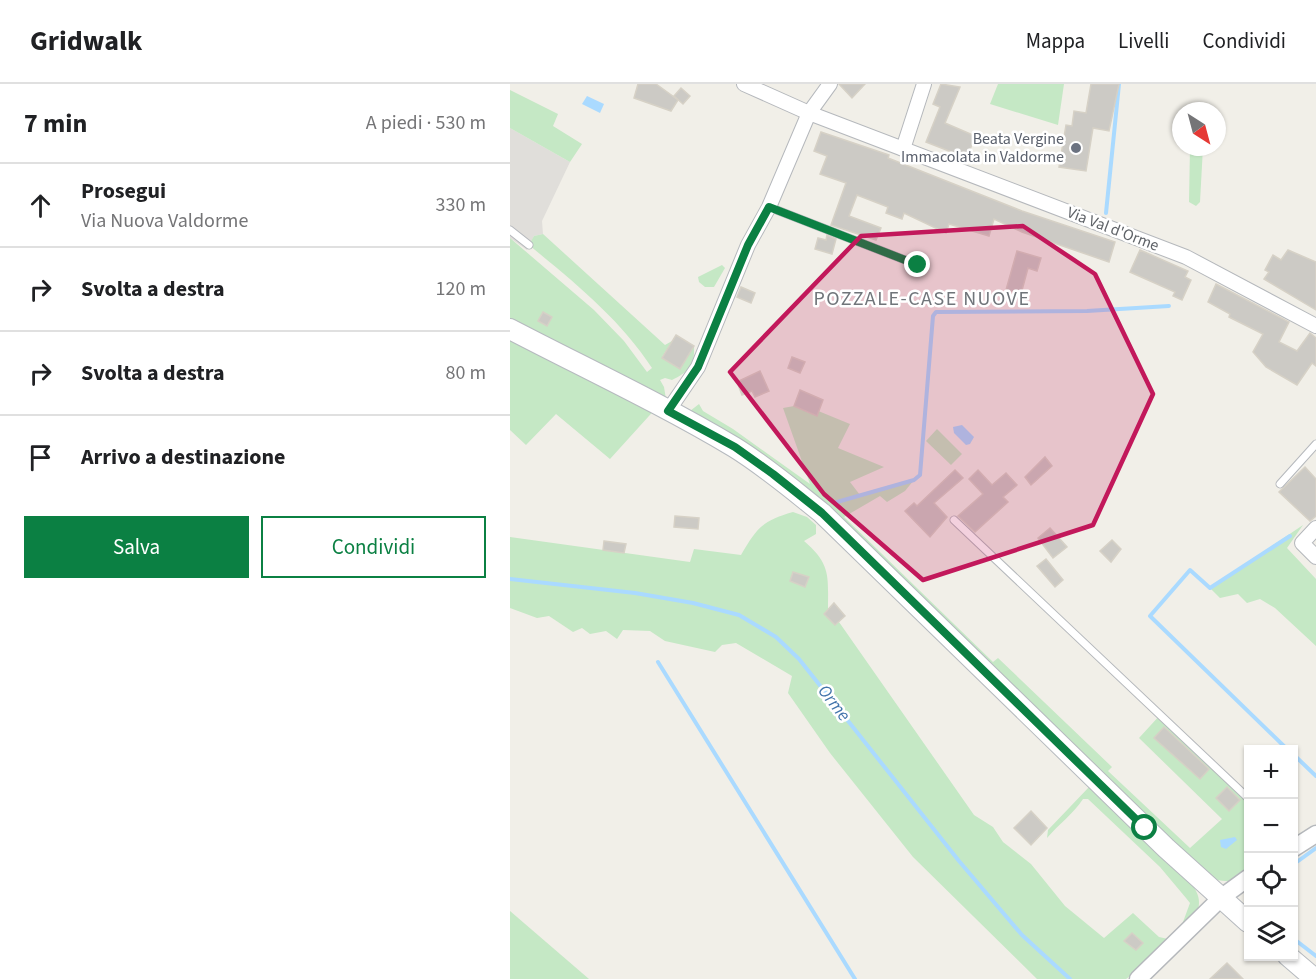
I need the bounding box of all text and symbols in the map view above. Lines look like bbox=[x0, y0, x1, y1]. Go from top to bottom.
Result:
text: Gridwalk bbox=[30, 21, 142, 61]
text: Mappa bbox=[1026, 26, 1085, 56]
text: Livelli bbox=[1118, 26, 1170, 56]
text: Condividi bbox=[1203, 26, 1286, 56]
north arrow bbox=[1172, 102, 1226, 156]
text: 7 min bbox=[24, 105, 87, 142]
text: A piedi · 530 m bbox=[366, 109, 486, 137]
place label: Beata Vergine Immacolata in Valdorme bbox=[901, 128, 1064, 168]
marker: Beata Vergine Immacolata in Valdorme bbox=[1069, 141, 1083, 155]
text: Prosegui bbox=[81, 175, 166, 207]
icon: ahead bbox=[24, 189, 57, 222]
text: 330 m bbox=[436, 191, 486, 219]
street label: Via Val d'Orme bbox=[1064, 201, 1162, 257]
text: Via Nuova Valdorme bbox=[81, 207, 248, 235]
route end bbox=[904, 251, 930, 277]
icon: right bbox=[24, 273, 57, 306]
text: Svolta a destra bbox=[81, 273, 225, 305]
text: 120 m bbox=[436, 275, 486, 303]
district label: POZZALE-CASE NUOVE bbox=[814, 285, 1030, 313]
icon: right bbox=[24, 357, 57, 390]
text: Svolta a destra bbox=[81, 357, 225, 389]
text: 80 m bbox=[446, 359, 486, 387]
icon: arrive bbox=[24, 441, 57, 474]
text: Arrivo a destinazione bbox=[81, 441, 286, 473]
button: Salva bbox=[24, 516, 249, 578]
button: Condividi bbox=[261, 516, 486, 578]
water label: Orme bbox=[812, 679, 857, 727]
map controls bbox=[1244, 745, 1298, 961]
button: + bbox=[1244, 745, 1298, 799]
button: − bbox=[1244, 799, 1298, 853]
route start bbox=[1131, 814, 1157, 840]
button: locate bbox=[1244, 853, 1298, 907]
button: layers bbox=[1244, 907, 1298, 961]

